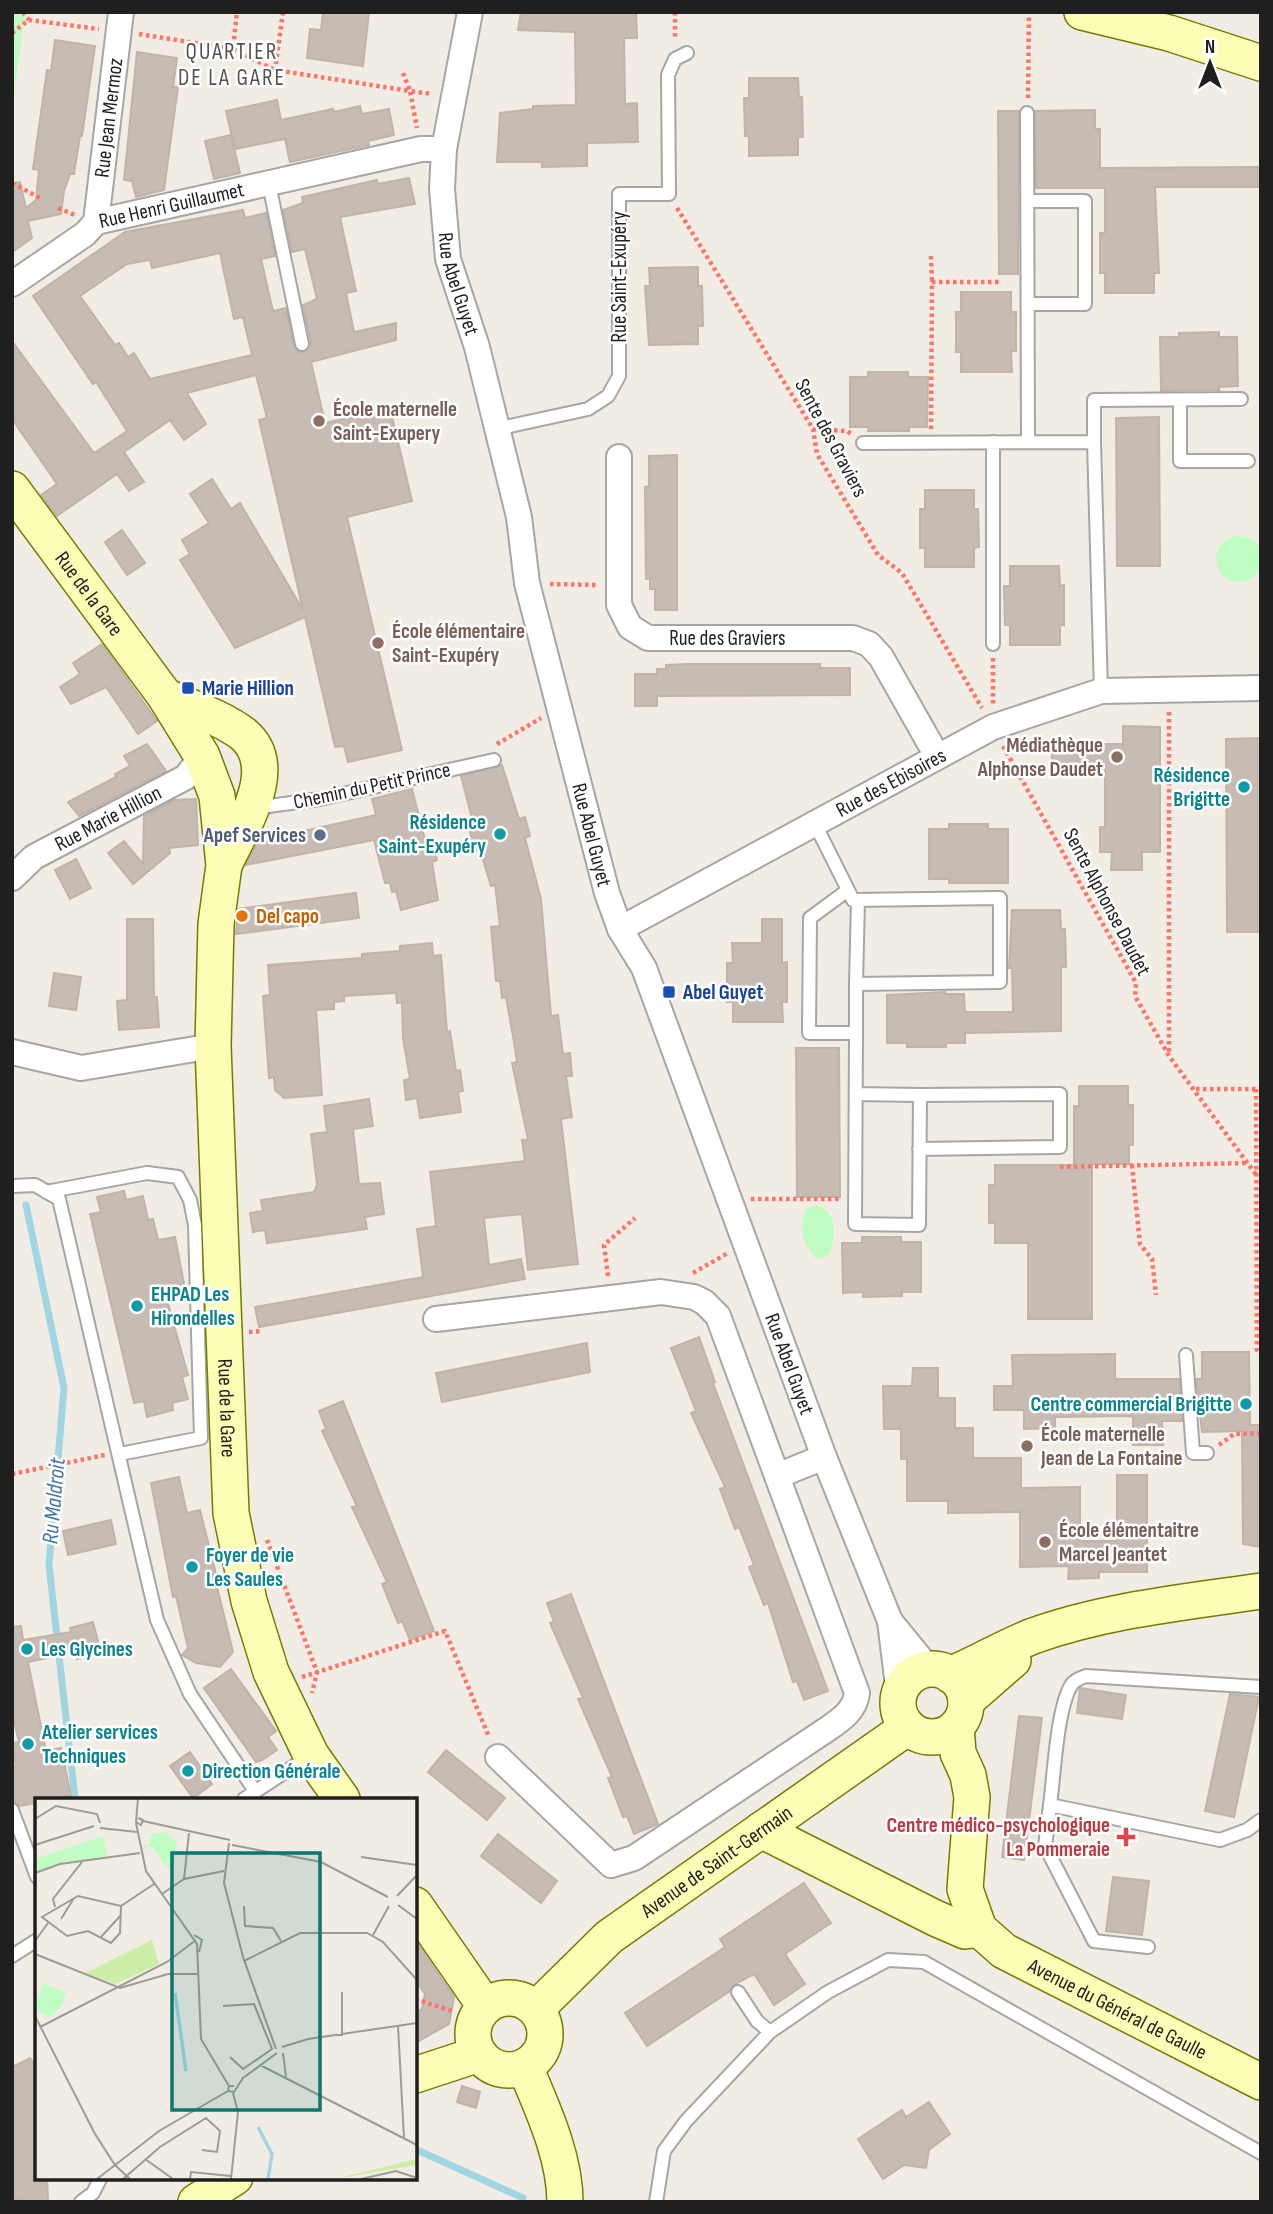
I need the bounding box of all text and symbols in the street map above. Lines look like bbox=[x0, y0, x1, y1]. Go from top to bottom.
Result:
north arrow bbox=[1175, 28, 1245, 98]
text: N bbox=[1205, 36, 1215, 59]
district label: QUARTIER DE LA GARE bbox=[178, 38, 286, 92]
street label: Rue Jean Mermoz bbox=[89, 56, 128, 179]
street label: Rue Henri Guillaumet bbox=[96, 177, 246, 233]
street label: Rue Saint-Exupéry bbox=[607, 211, 632, 343]
street label: Rue Abel Guyet bbox=[433, 231, 485, 338]
street label: Sente des Graviers bbox=[789, 374, 873, 502]
place label: École maternelle Saint-Exupery bbox=[333, 397, 457, 446]
marker: École maternelle Saint-Exupery bbox=[311, 413, 327, 429]
street label: Rue de la Gare bbox=[50, 546, 129, 641]
place label: École élémentaire Saint-Exupéry bbox=[392, 619, 525, 668]
street label: Rue des Graviers bbox=[669, 626, 785, 651]
marker: École élémentaire Saint-Exupéry bbox=[370, 635, 386, 651]
place label: Marie Hillion bbox=[202, 676, 294, 701]
marker: Marie Hillion bbox=[180, 680, 196, 696]
place label: Médiathèque Alphonse Daudet bbox=[977, 733, 1103, 782]
street label: Rue des Ebisoires bbox=[831, 742, 950, 822]
marker: Médiathèque Alphonse Daudet bbox=[1109, 749, 1125, 765]
street label: Chemin du Petit Prince bbox=[291, 757, 453, 815]
place label: Résidence Brigitte bbox=[1153, 763, 1230, 812]
marker: Résidence Brigitte bbox=[1236, 779, 1252, 795]
street label: Rue Marie Hillion bbox=[50, 780, 166, 856]
street label: Rue Abel Guyet bbox=[567, 780, 617, 889]
place label: Résidence Saint-Exupéry bbox=[379, 810, 486, 859]
place label: Apef Services bbox=[203, 823, 306, 848]
street label: Sente Alphonse Daudet bbox=[1058, 824, 1156, 980]
marker: Résidence Saint-Exupéry bbox=[492, 826, 508, 842]
marker: Apef Services bbox=[312, 827, 328, 843]
place label: Del capo bbox=[256, 904, 319, 929]
marker: Del capo bbox=[234, 908, 250, 924]
place label: Abel Guyet bbox=[682, 980, 763, 1005]
marker: Abel Guyet bbox=[661, 984, 677, 1000]
place label: EHPAD Les Hirondelles bbox=[151, 1282, 235, 1331]
marker: EHPAD Les Hirondelles bbox=[129, 1298, 145, 1314]
street label: Rue Abel Guyet bbox=[760, 1310, 820, 1418]
street label: Rue de la Gare bbox=[213, 1358, 241, 1458]
place label: Centre commercial Brigitte bbox=[1031, 1392, 1232, 1417]
marker: Centre commercial Brigitte bbox=[1238, 1396, 1254, 1412]
place label: École maternelle Jean de La Fontaine bbox=[1040, 1422, 1183, 1471]
marker: École maternelle Jean de La Fontaine bbox=[1019, 1438, 1035, 1454]
water label: Ru Maldroit bbox=[36, 1456, 72, 1545]
place label: École élémentaitre Marcel Jeantet bbox=[1059, 1518, 1199, 1567]
marker: École élémentaitre Marcel Jeantet bbox=[1037, 1534, 1053, 1550]
place label: Foyer de vie Les Saules bbox=[206, 1543, 294, 1592]
marker: Foyer de vie Les Saules bbox=[184, 1559, 200, 1575]
place label: Les Glycines bbox=[41, 1637, 133, 1662]
marker: Les Glycines bbox=[19, 1641, 35, 1657]
place label: Atelier services Techniques bbox=[41, 1720, 158, 1769]
marker: Atelier services Techniques bbox=[20, 1736, 36, 1752]
place label: Direction Générale bbox=[202, 1759, 340, 1784]
marker: Direction Générale bbox=[180, 1763, 196, 1779]
inset map bbox=[35, 1798, 416, 2179]
street label: Avenue de Saint-Germain bbox=[635, 1800, 797, 1924]
place label: Centre médico-psychologique La Pommeraie bbox=[886, 1813, 1110, 1862]
marker: Centre médico-psychologique La Pommeraie bbox=[1116, 1827, 1136, 1847]
street label: Avenue du Général de Gaulle bbox=[1023, 1953, 1211, 2065]

